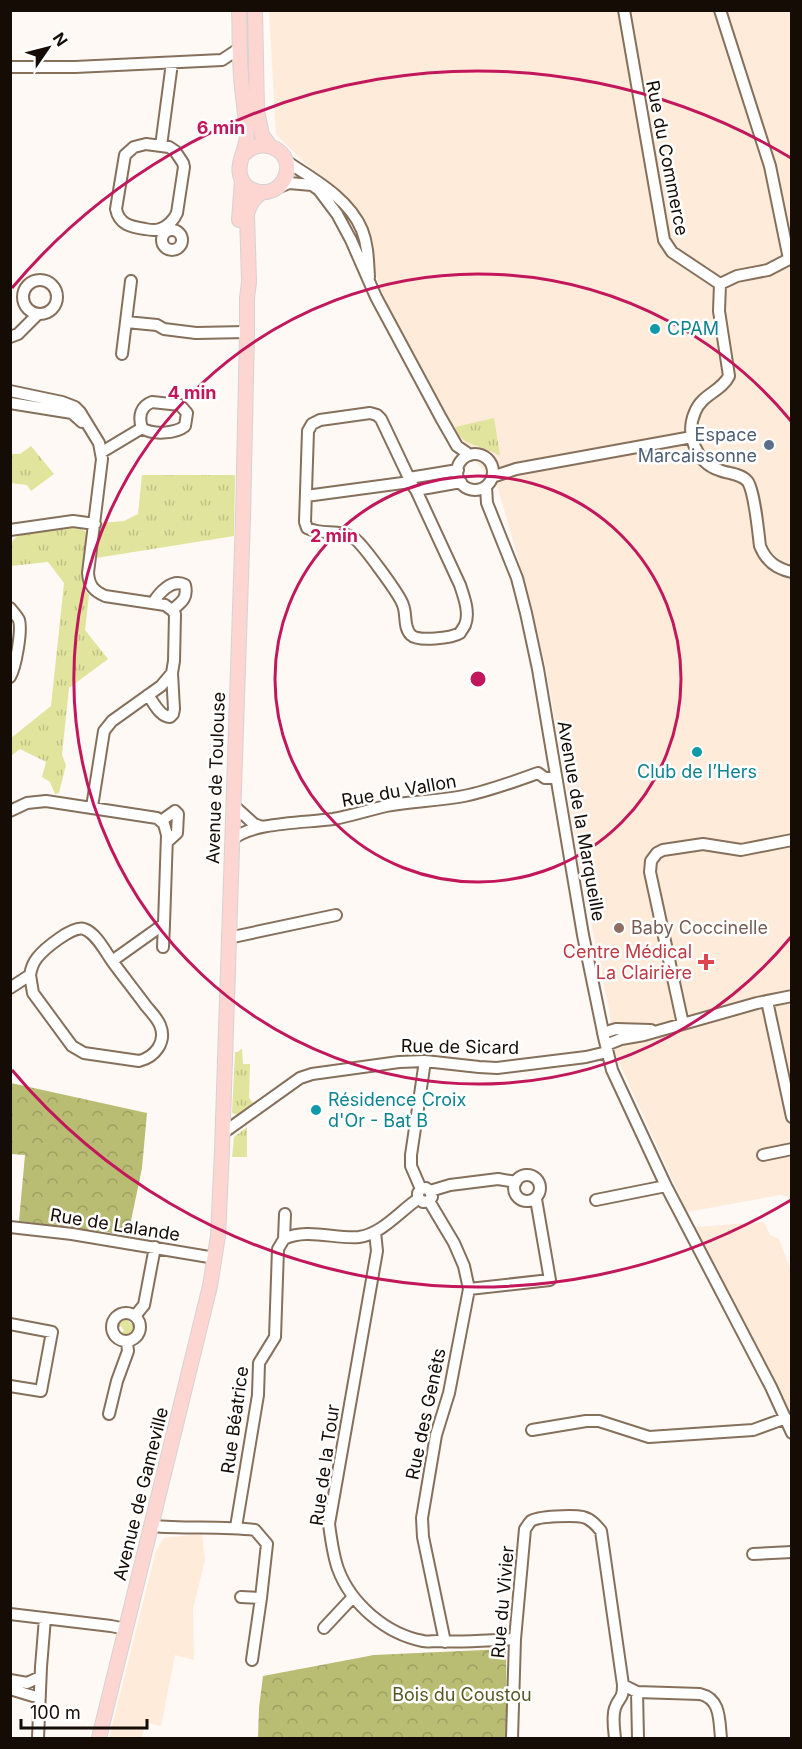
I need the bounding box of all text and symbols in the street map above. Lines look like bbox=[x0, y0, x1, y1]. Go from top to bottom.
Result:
north arrow bbox=[18, 18, 78, 78]
text: N bbox=[49, 29, 72, 50]
street label: Rue du Commerce bbox=[642, 78, 693, 237]
text: 6 min bbox=[197, 117, 245, 138]
place label: CPAM bbox=[667, 318, 719, 339]
marker: CPAM bbox=[648, 322, 662, 336]
text: 4 min bbox=[168, 382, 216, 403]
place label: Espace Marcaissonne bbox=[638, 424, 757, 466]
marker: Espace Marcaissonne bbox=[762, 438, 776, 452]
text: 2 min bbox=[310, 525, 358, 546]
centre of rings bbox=[468, 669, 488, 689]
street label: Avenue de Toulouse bbox=[202, 692, 229, 864]
street label: Avenue de la Marqueille bbox=[554, 719, 609, 923]
marker: Club de l’Hers bbox=[690, 745, 704, 759]
place label: Club de l’Hers bbox=[637, 761, 757, 782]
street label: Rue du Vallon bbox=[340, 770, 458, 811]
place label: Baby Coccinelle bbox=[631, 917, 768, 938]
marker: Baby Coccinelle bbox=[612, 921, 626, 935]
place label: Centre Médical La Clairière bbox=[563, 941, 692, 983]
marker: Centre Médical La Clairière bbox=[697, 953, 715, 971]
street label: Rue de Sicard bbox=[401, 1035, 519, 1058]
place label: Résidence Croix d'Or - Bat B bbox=[328, 1089, 466, 1131]
marker: Résidence Croix d'Or - Bat B bbox=[309, 1103, 323, 1117]
street label: Rue de Lalande bbox=[49, 1204, 182, 1245]
street label: Rue des Genêts bbox=[401, 1346, 450, 1482]
street label: Rue Béatrice bbox=[217, 1365, 252, 1475]
street label: Rue de la Tour bbox=[306, 1403, 343, 1527]
street label: Avenue de Gameville bbox=[109, 1405, 172, 1583]
street label: Rue du Vivier bbox=[487, 1545, 518, 1659]
park label: Bois du Coustou bbox=[392, 1684, 532, 1705]
scale bar bbox=[21, 1692, 147, 1730]
text: 100 m bbox=[30, 1702, 81, 1723]

